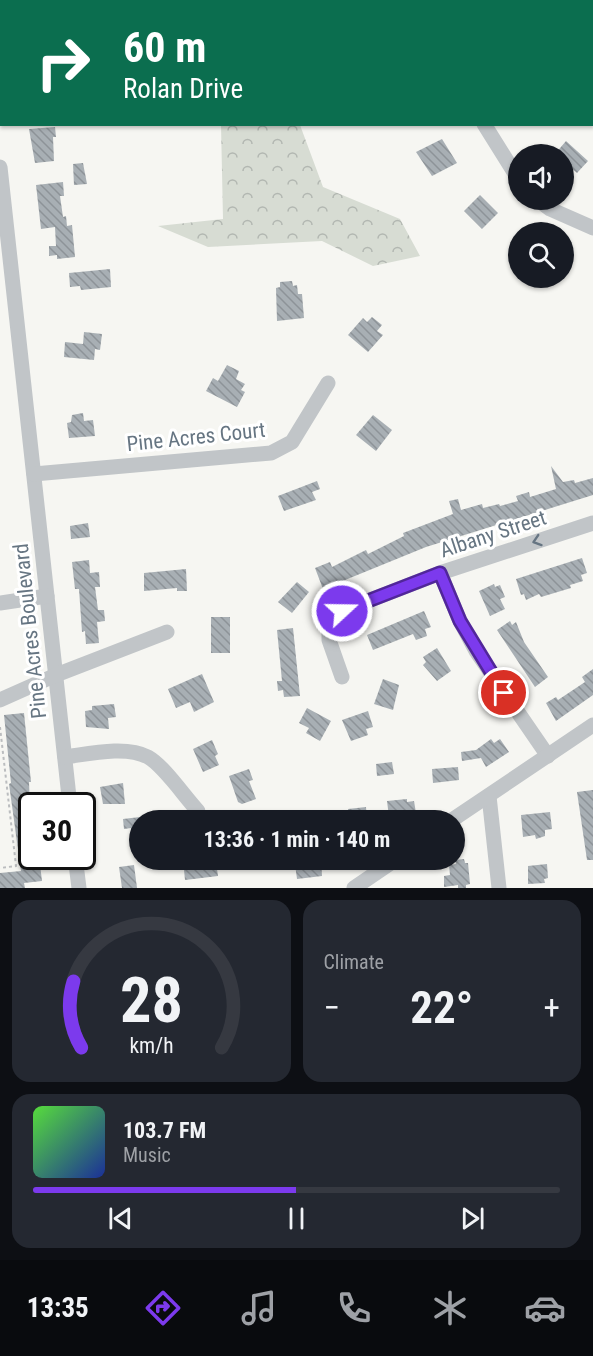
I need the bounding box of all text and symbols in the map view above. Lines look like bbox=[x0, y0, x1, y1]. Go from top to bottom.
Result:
text: 60 m bbox=[123, 23, 206, 72]
icon: right bbox=[24, 24, 102, 102]
text: Rolan Drive bbox=[123, 73, 243, 105]
map controls bbox=[508, 144, 574, 288]
button: sound bbox=[508, 144, 574, 210]
button: search bbox=[508, 222, 574, 288]
street label: Pine Acres Court bbox=[125, 418, 267, 456]
street label: Albany Street bbox=[437, 506, 549, 562]
one-way arrow bbox=[532, 534, 543, 546]
street label: Pine Acres Boulevard bbox=[9, 542, 51, 720]
position arrow bbox=[310, 579, 374, 643]
pin bbox=[478, 667, 529, 718]
icon: arrive bbox=[487, 676, 520, 709]
speed limit sign: 30 bbox=[18, 792, 96, 870]
text: 13:36 · 1 min · 140 m bbox=[204, 827, 390, 852]
text: Climate bbox=[324, 950, 384, 974]
text: 28 bbox=[120, 964, 183, 1037]
text: 22° bbox=[410, 981, 473, 1034]
text: − bbox=[324, 988, 340, 1027]
text: + bbox=[544, 988, 560, 1027]
text: km/h bbox=[129, 1033, 173, 1058]
text: 103.7 FM bbox=[123, 1118, 206, 1143]
text: Music bbox=[123, 1143, 171, 1167]
icon: previous bbox=[104, 1202, 137, 1235]
icon: pause bbox=[280, 1202, 313, 1235]
icon: next bbox=[456, 1202, 489, 1235]
icon: directions bbox=[142, 1287, 184, 1329]
icon: music bbox=[238, 1287, 280, 1329]
icon: phone bbox=[333, 1287, 375, 1329]
icon: climate bbox=[429, 1287, 471, 1329]
icon: car bbox=[524, 1287, 566, 1329]
text: 13:35 bbox=[27, 1292, 89, 1324]

